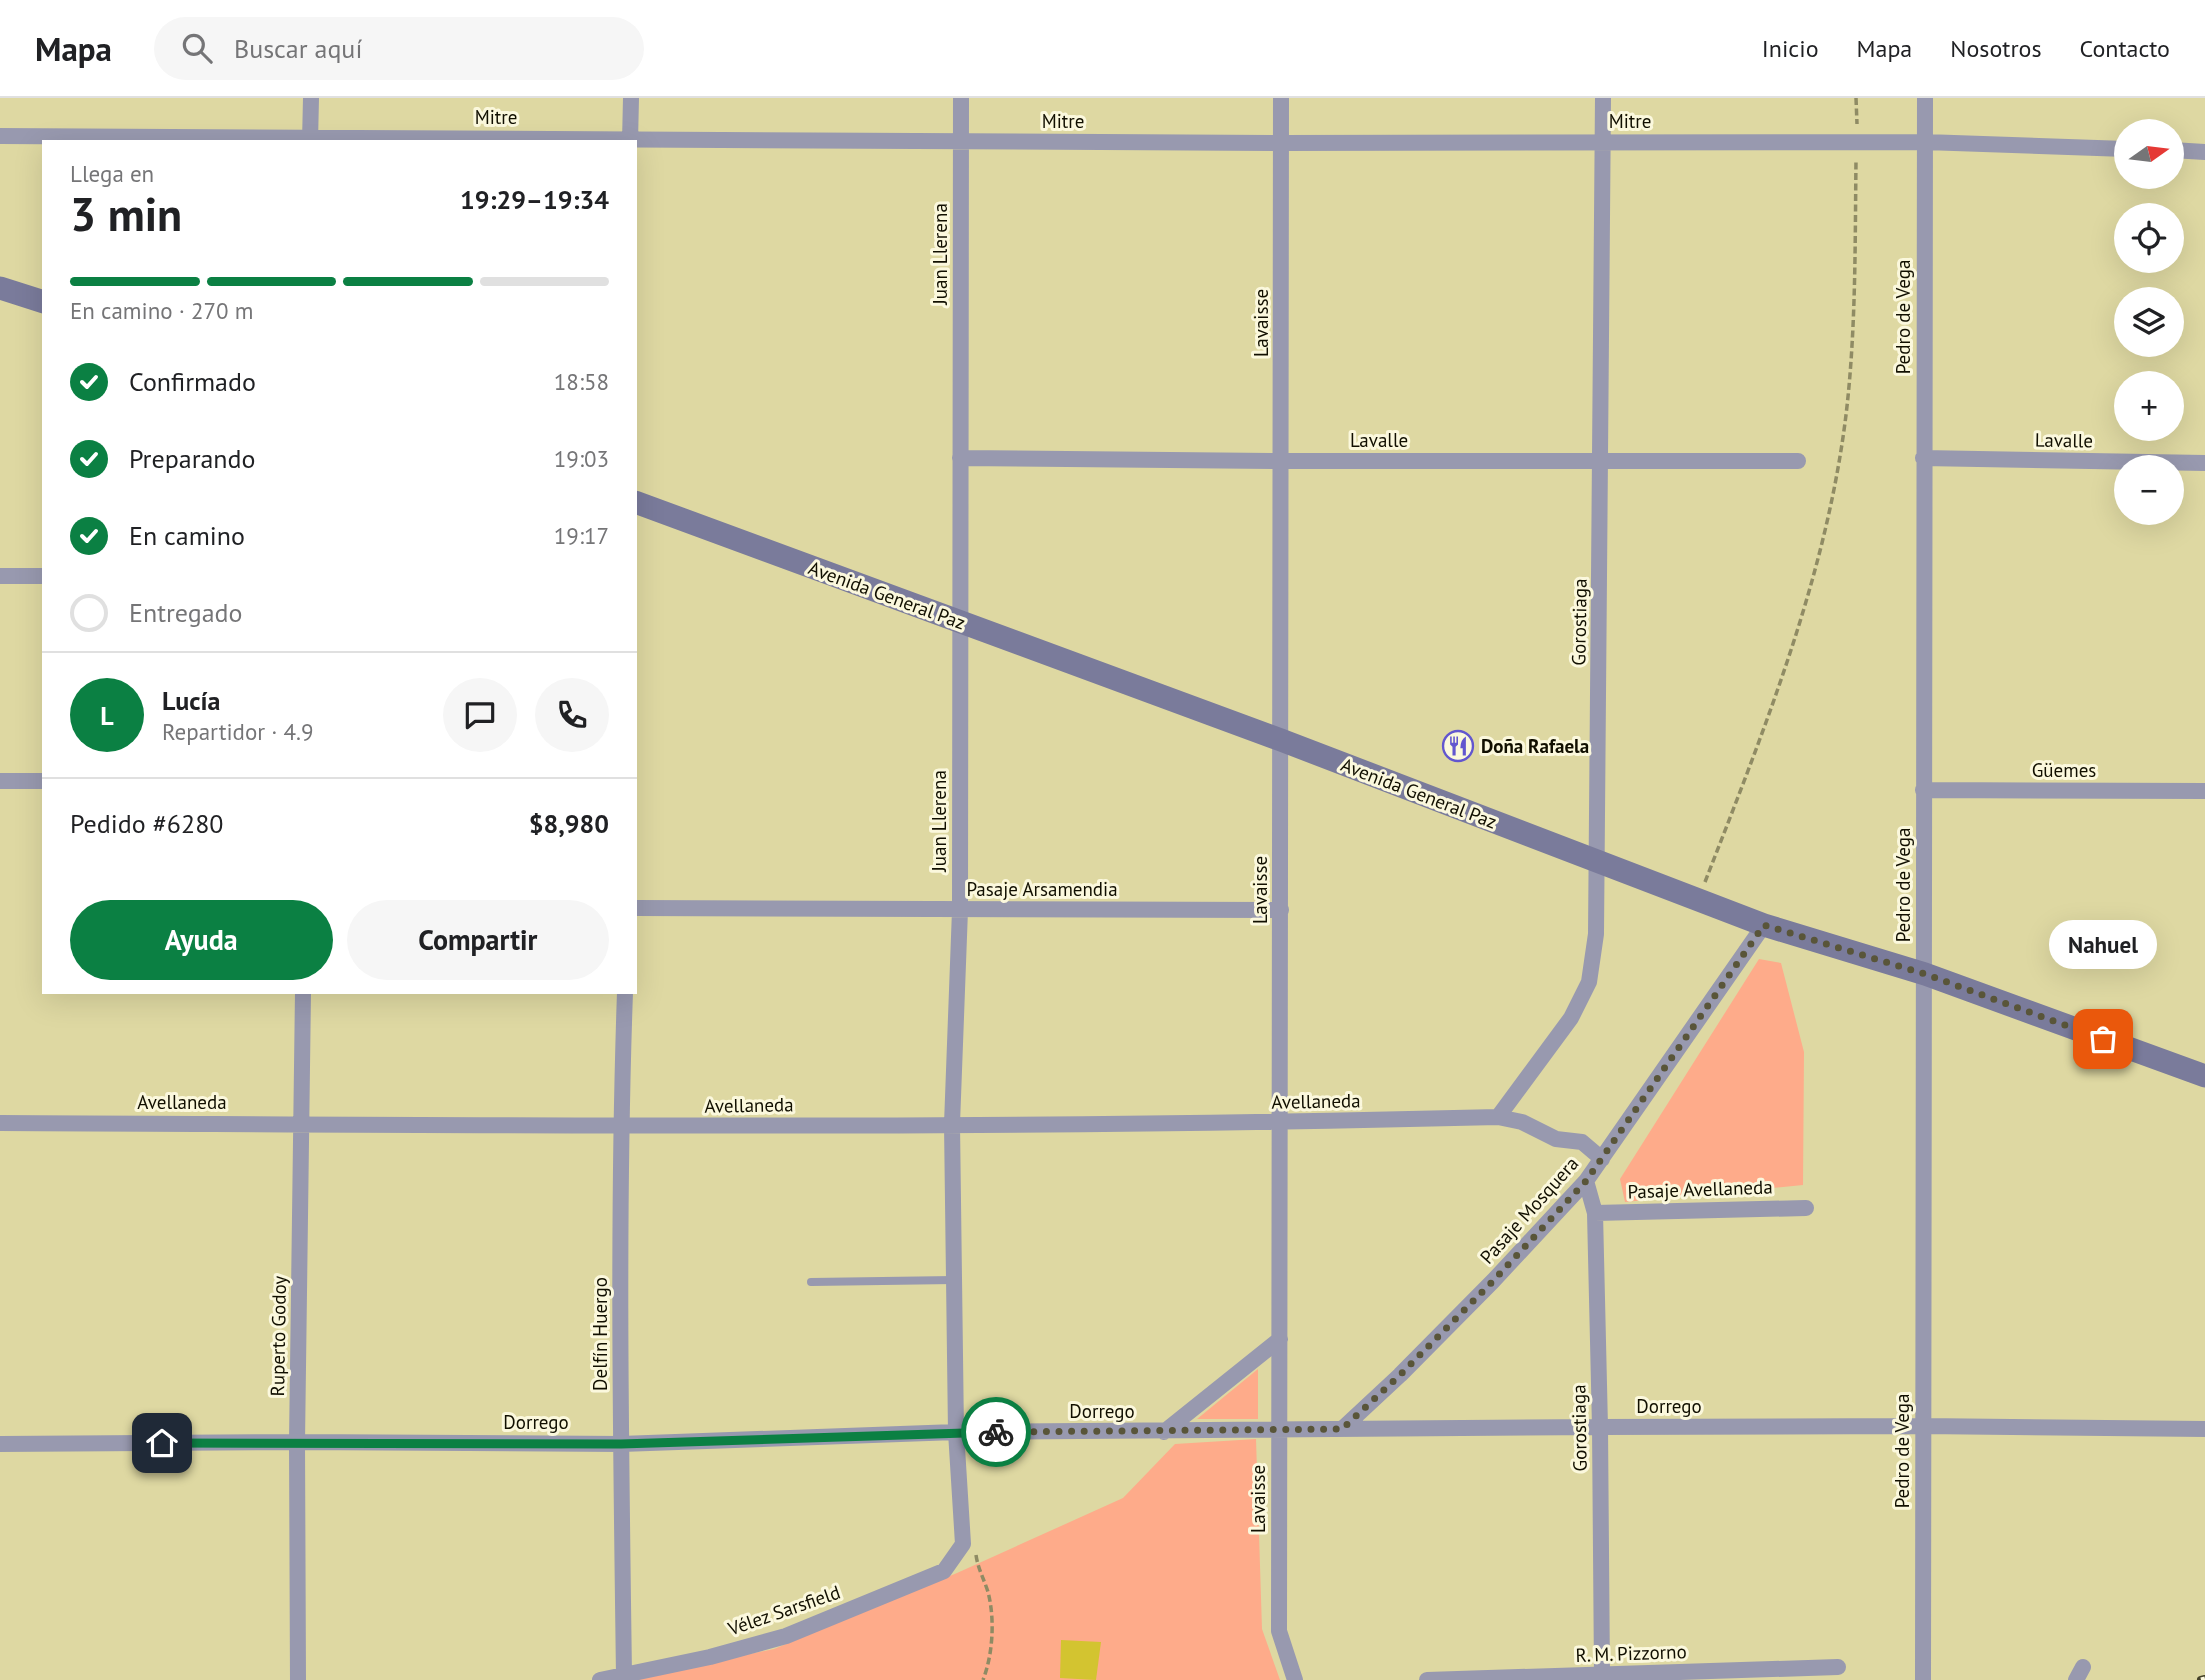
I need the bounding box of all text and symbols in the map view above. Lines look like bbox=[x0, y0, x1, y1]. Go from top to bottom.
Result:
search box bbox=[154, 17, 644, 80]
text: Mapa bbox=[35, 27, 112, 70]
icon: search bbox=[178, 29, 216, 67]
text: Buscar aquí bbox=[234, 32, 362, 65]
text: Inicio bbox=[1762, 33, 1819, 64]
text: Mapa bbox=[1857, 33, 1912, 64]
text: Nosotros bbox=[1950, 33, 2042, 64]
text: Contacto bbox=[2080, 33, 2170, 64]
street label: Mitre bbox=[475, 105, 517, 129]
street label: Mitre bbox=[1042, 109, 1084, 133]
street label: Mitre bbox=[1609, 109, 1651, 133]
north arrow bbox=[2114, 119, 2184, 189]
map controls bbox=[2114, 119, 2184, 525]
text: Llega en bbox=[70, 159, 154, 188]
text: 19:29–19:34 bbox=[460, 183, 609, 216]
text: 3 min bbox=[70, 184, 182, 244]
street label: Juan Llerena bbox=[928, 203, 952, 306]
button: locate bbox=[2114, 203, 2184, 273]
street label: Pedro de Vega bbox=[1891, 260, 1915, 374]
button: layers bbox=[2114, 287, 2184, 357]
street label: Lavaisse bbox=[1249, 289, 1273, 357]
text: En camino · 270 m bbox=[70, 296, 253, 325]
icon: check bbox=[70, 363, 108, 401]
text: Confirmado bbox=[129, 365, 256, 398]
text: 18:58 bbox=[554, 367, 609, 396]
button: + bbox=[2114, 371, 2184, 441]
street label: Lavalle bbox=[2035, 427, 2093, 453]
street label: Lavalle bbox=[1350, 428, 1408, 452]
icon: check bbox=[70, 440, 108, 478]
text: Preparando bbox=[129, 442, 256, 475]
text: 19:03 bbox=[554, 444, 609, 473]
button: − bbox=[2114, 455, 2184, 525]
icon: check bbox=[70, 517, 108, 555]
text: En camino bbox=[129, 519, 245, 552]
text: 19:17 bbox=[554, 521, 609, 550]
street label: Avenida General Paz bbox=[805, 556, 969, 634]
street label: Gorostiaga bbox=[1566, 578, 1592, 666]
text: Entregado bbox=[129, 596, 243, 629]
button: chat bbox=[443, 678, 517, 752]
button: phone bbox=[535, 678, 609, 752]
text: Lucía bbox=[162, 684, 221, 717]
text: L bbox=[100, 699, 114, 732]
text: Repartidor · 4.9 bbox=[162, 717, 314, 746]
restaurant icon: Doña Rafaela bbox=[1441, 729, 1475, 763]
place label: Doña Rafaela bbox=[1481, 734, 1589, 758]
street label: Avenida General Paz bbox=[1338, 752, 1500, 834]
street label: Güemes bbox=[2032, 758, 2096, 782]
street label: Juan Llerena bbox=[927, 770, 951, 873]
text: Pedido #6280 bbox=[70, 807, 223, 840]
text: $8,980 bbox=[529, 807, 609, 840]
street label: Pedro de Vega bbox=[1891, 828, 1915, 942]
street label: Lavaisse bbox=[1248, 856, 1272, 924]
street label: Pasaje Arsamendia bbox=[966, 877, 1118, 901]
button: Ayuda bbox=[70, 900, 333, 980]
button: Compartir bbox=[347, 900, 609, 980]
callout: Nahuel bbox=[2049, 920, 2157, 969]
text: Nahuel bbox=[2068, 930, 2138, 959]
pin bbox=[2073, 1009, 2133, 1069]
icon: bag bbox=[2084, 1020, 2122, 1058]
street label: Avellaneda bbox=[1271, 1088, 1361, 1114]
street label: Avellaneda bbox=[137, 1090, 227, 1114]
street label: Avellaneda bbox=[704, 1092, 794, 1118]
street label: Pasaje Mosquera bbox=[1475, 1152, 1583, 1268]
street label: Pasaje Avellaneda bbox=[1627, 1174, 1773, 1204]
street label: Ruperto Godoy bbox=[265, 1275, 291, 1397]
street label: Delfín Huergo bbox=[588, 1277, 612, 1391]
street label: Gorostiaga bbox=[1566, 1384, 1592, 1472]
street label: Dorrego bbox=[1636, 1394, 1702, 1418]
street label: Pedro de Vega bbox=[1890, 1394, 1914, 1508]
courier bbox=[961, 1397, 1031, 1467]
street label: Dorrego bbox=[1069, 1399, 1135, 1423]
street label: Dorrego bbox=[503, 1410, 569, 1434]
pin bbox=[132, 1413, 192, 1473]
icon: bike bbox=[977, 1413, 1015, 1451]
icon: home bbox=[143, 1424, 181, 1462]
street label: Lavaisse bbox=[1246, 1465, 1270, 1533]
street label: Vélez Sarsfield bbox=[724, 1580, 843, 1641]
street label: R. M. Pizzorno bbox=[1575, 1639, 1687, 1667]

